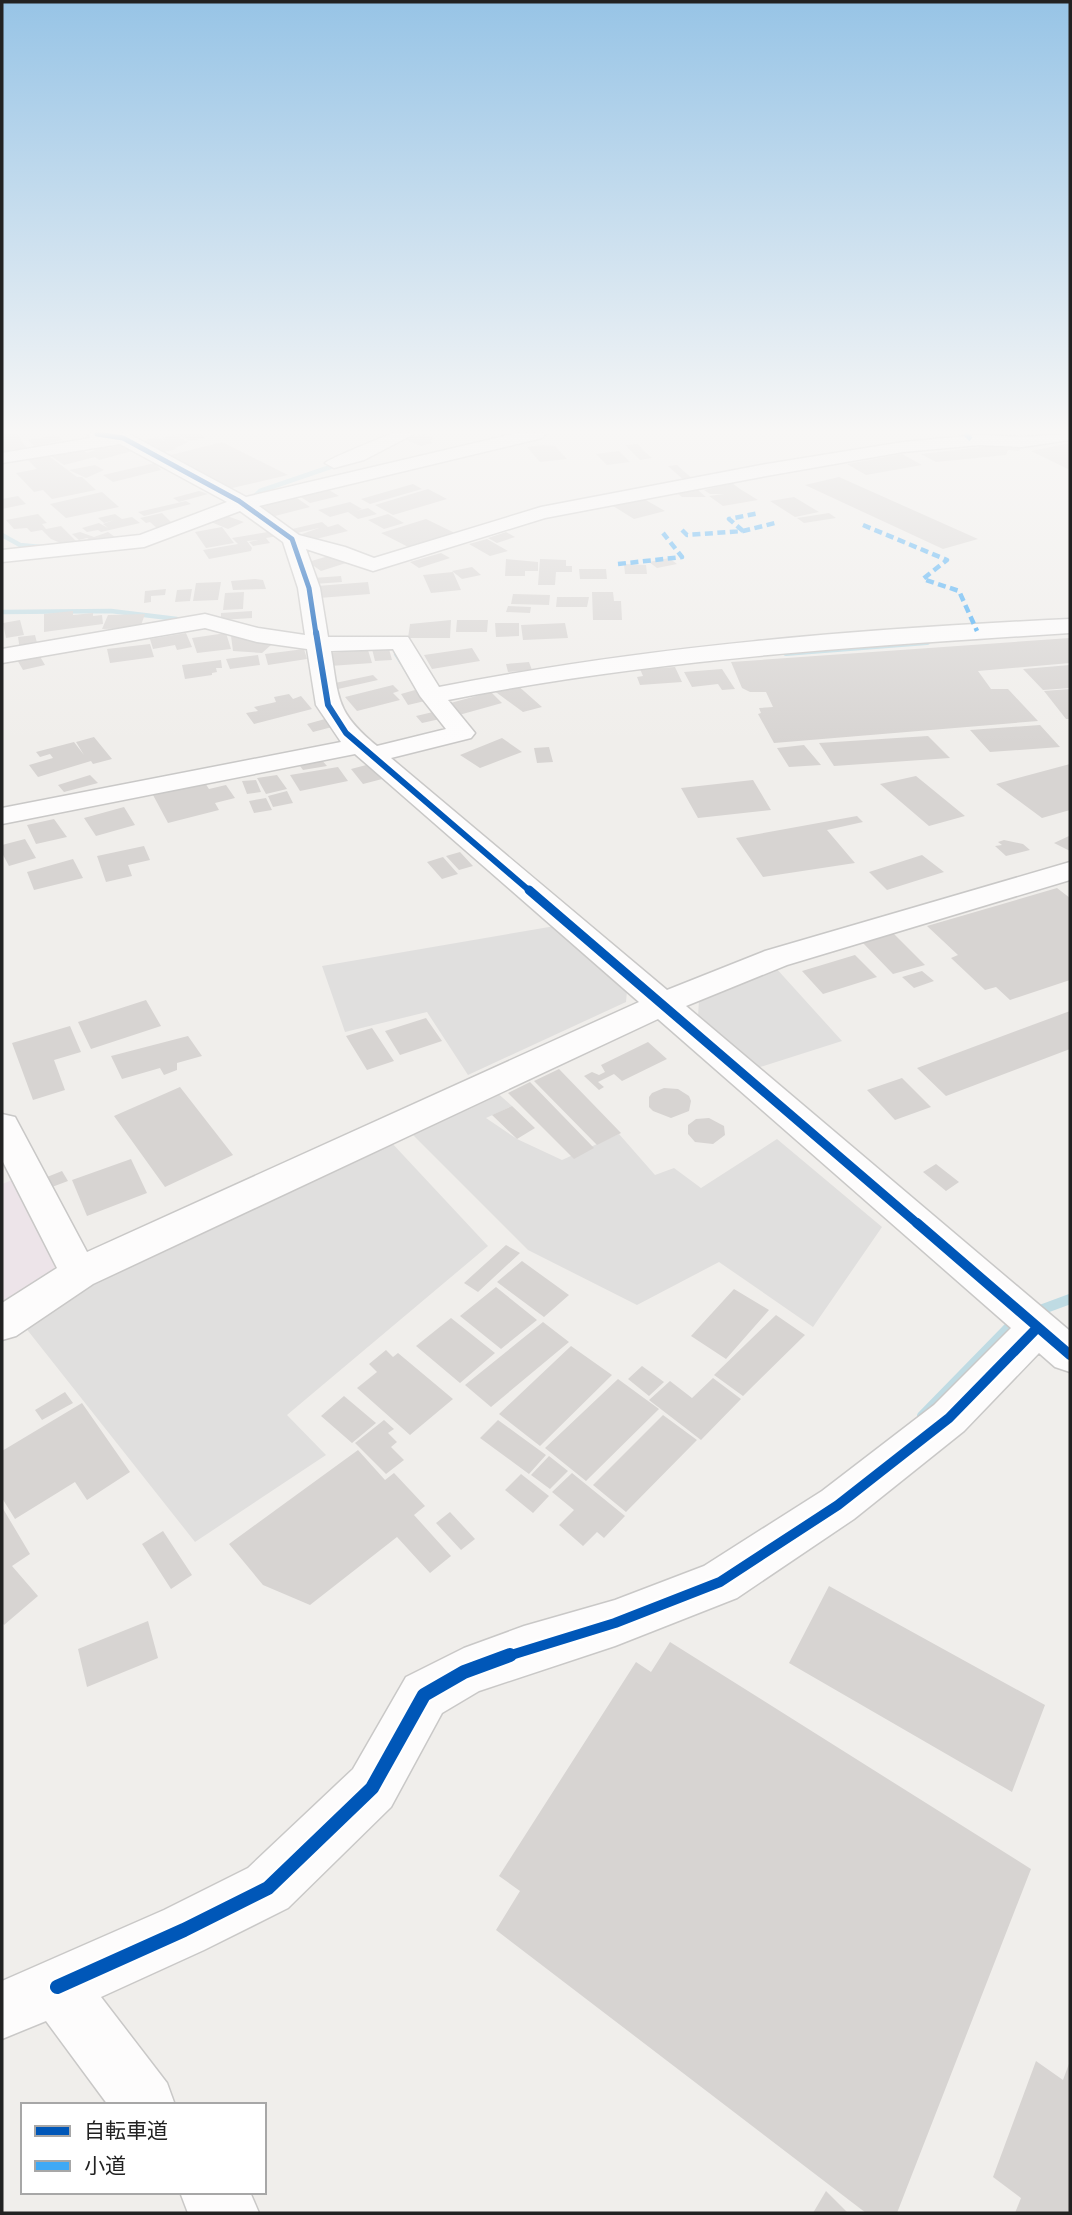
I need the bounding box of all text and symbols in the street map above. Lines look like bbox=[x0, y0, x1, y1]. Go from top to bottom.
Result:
legend bbox=[21, 2103, 266, 2194]
text: 自転車道 bbox=[84, 2118, 168, 2143]
text: 小道 bbox=[84, 2153, 126, 2178]

